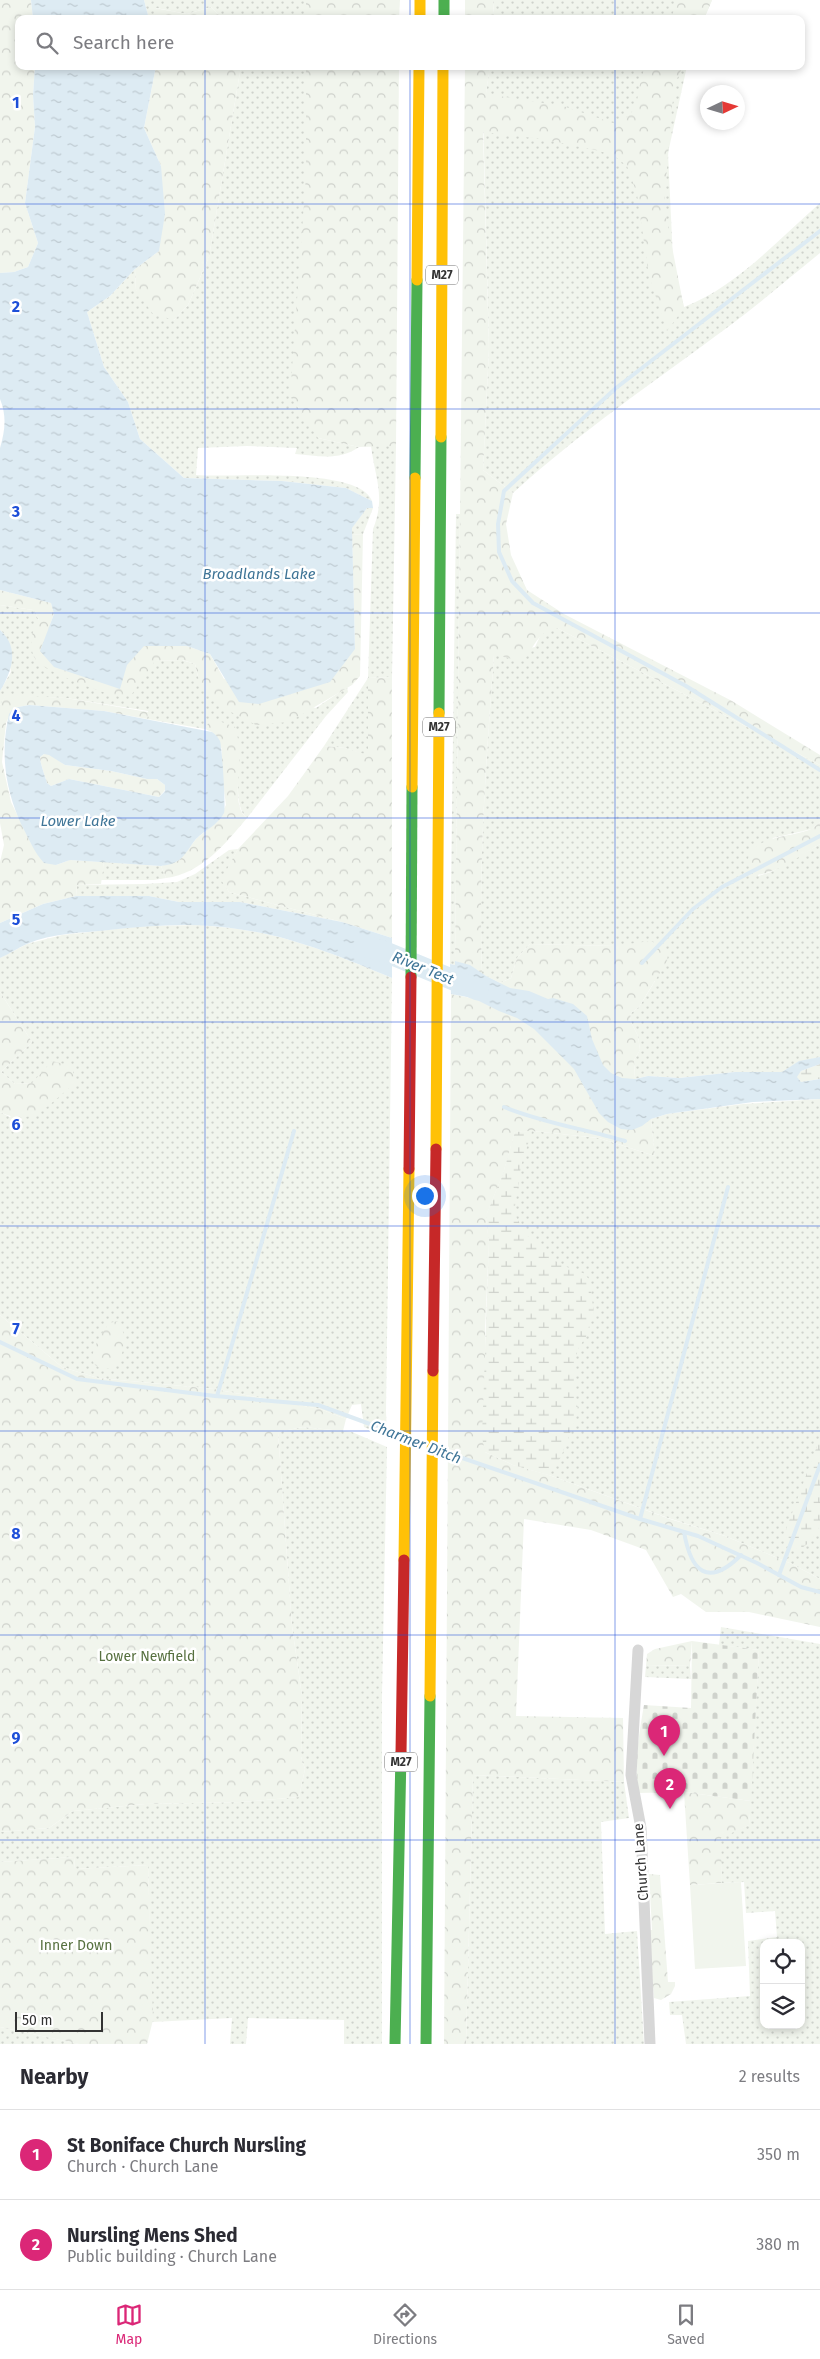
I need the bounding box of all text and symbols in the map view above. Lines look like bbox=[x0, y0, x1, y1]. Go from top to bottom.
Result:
search box bbox=[15, 15, 805, 70]
icon: search bbox=[33, 29, 61, 57]
text: Search here bbox=[73, 31, 174, 54]
north arrow bbox=[700, 85, 745, 130]
text: 1 bbox=[12, 93, 20, 112]
road number: M27 bbox=[426, 266, 458, 284]
text: 2 bbox=[12, 297, 20, 316]
text: 3 bbox=[11, 502, 20, 521]
water label: Broadlands Lake bbox=[203, 565, 316, 583]
text: 4 bbox=[11, 706, 21, 725]
road number: M27 bbox=[423, 718, 455, 736]
water label: Lower Lake bbox=[40, 812, 116, 830]
text: 5 bbox=[12, 910, 21, 929]
water label: River Test bbox=[390, 948, 457, 989]
text: 6 bbox=[11, 1115, 21, 1134]
your location bbox=[412, 1183, 438, 1209]
text: 7 bbox=[12, 1319, 20, 1338]
water label: Charmer Ditch bbox=[368, 1416, 464, 1468]
text: 8 bbox=[11, 1524, 21, 1543]
park label: Lower Newfield bbox=[99, 1648, 195, 1665]
pin: 1 bbox=[648, 1715, 680, 1756]
text: 9 bbox=[12, 1728, 21, 1747]
road number: M27 bbox=[385, 1752, 417, 1771]
pin: 2 bbox=[654, 1768, 686, 1809]
street label: Church Lane bbox=[630, 1823, 652, 1901]
park label: Inner Down bbox=[40, 1937, 112, 1954]
map controls bbox=[760, 1939, 805, 2029]
button: locate bbox=[760, 1939, 805, 1984]
button: layers bbox=[760, 1984, 805, 2029]
scale bar bbox=[15, 2009, 102, 2032]
text: 50 m bbox=[22, 2012, 53, 2029]
text: Nearby bbox=[20, 2064, 88, 2090]
text: 2 results bbox=[739, 2067, 800, 2086]
text: St Boniface Church Nursling bbox=[67, 2134, 306, 2157]
text: 1 bbox=[32, 2145, 40, 2164]
text: 350 m bbox=[757, 2145, 800, 2164]
text: Church · Church Lane bbox=[67, 2157, 219, 2176]
text: Nursling Mens Shed bbox=[67, 2224, 238, 2247]
text: 2 bbox=[32, 2235, 40, 2254]
text: 380 m bbox=[756, 2235, 800, 2254]
text: Public building · Church Lane bbox=[67, 2247, 277, 2266]
tab: Map bbox=[115, 2301, 143, 2348]
tab: Directions bbox=[373, 2301, 437, 2348]
tab: Saved bbox=[667, 2301, 705, 2348]

